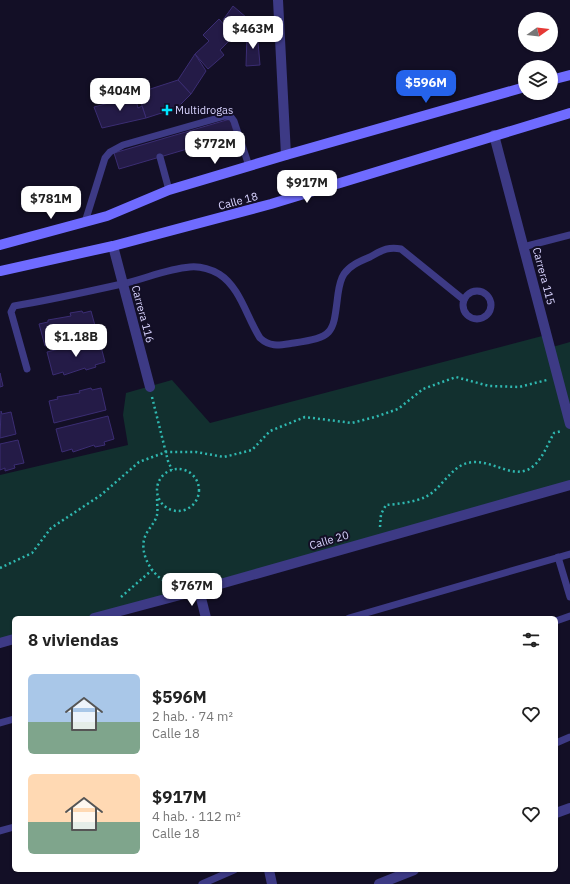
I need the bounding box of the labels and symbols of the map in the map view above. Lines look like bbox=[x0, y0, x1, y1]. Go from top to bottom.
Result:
north arrow bbox=[518, 12, 558, 52]
pin: $463M bbox=[225, 16, 281, 50]
pin: $596M bbox=[398, 70, 454, 104]
pin: $404M bbox=[92, 78, 148, 112]
place label: Multidrogas bbox=[175, 103, 233, 117]
marker: Multidrogas bbox=[162, 105, 172, 115]
pin: $772M bbox=[187, 131, 243, 165]
pin: $917M bbox=[279, 170, 335, 204]
pin: $781M bbox=[23, 186, 79, 220]
street label: Calle 18 bbox=[217, 189, 259, 213]
street label: Carrera 115 bbox=[530, 246, 558, 306]
street label: Carrera 116 bbox=[129, 284, 157, 344]
pin: $1.18B bbox=[43, 324, 109, 358]
street label: Calle 20 bbox=[308, 528, 350, 552]
pin: $767M bbox=[164, 573, 220, 607]

